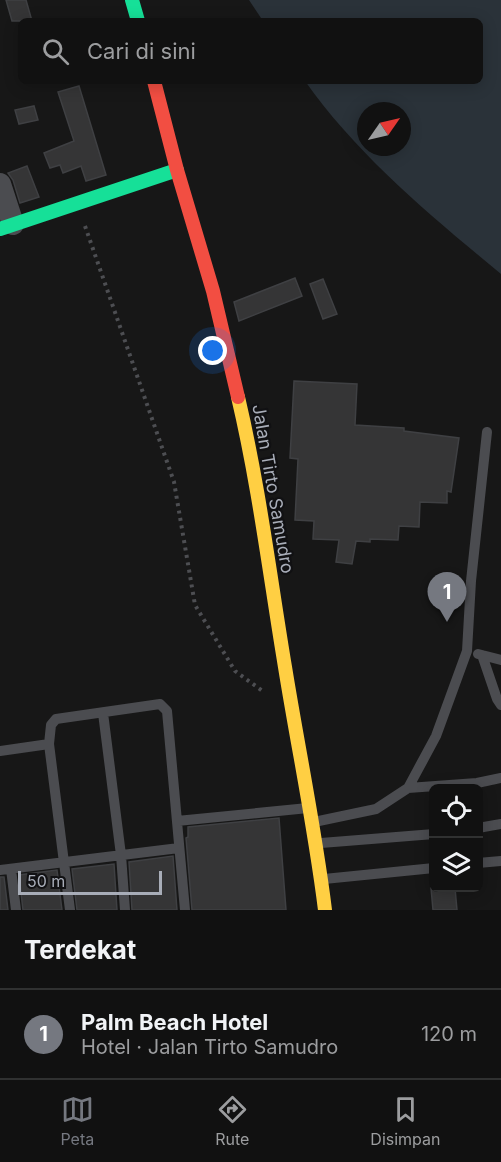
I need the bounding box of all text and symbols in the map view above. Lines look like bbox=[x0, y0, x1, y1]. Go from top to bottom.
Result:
search box bbox=[18, 18, 483, 84]
icon: search bbox=[39, 35, 72, 68]
text: Cari di sini bbox=[87, 38, 196, 64]
north arrow bbox=[357, 102, 411, 156]
your location bbox=[198, 336, 227, 365]
street label: Jalan Tirto Samudro bbox=[248, 403, 299, 575]
pin: 1 bbox=[428, 572, 466, 622]
map controls bbox=[429, 784, 483, 892]
button: locate bbox=[429, 784, 483, 838]
button: layers bbox=[429, 838, 483, 892]
scale bar bbox=[18, 868, 162, 896]
text: 50 m bbox=[27, 871, 65, 891]
text: Terdekat bbox=[24, 934, 136, 965]
text: Palm Beach Hotel bbox=[81, 1009, 268, 1035]
text: 1 bbox=[39, 1022, 48, 1046]
text: 120 m bbox=[421, 1022, 477, 1046]
text: Hotel · Jalan Tirto Samudro bbox=[81, 1035, 338, 1059]
tab: Peta bbox=[60, 1093, 94, 1149]
tab: Rute bbox=[215, 1093, 249, 1149]
tab: Disimpan bbox=[370, 1093, 441, 1149]

